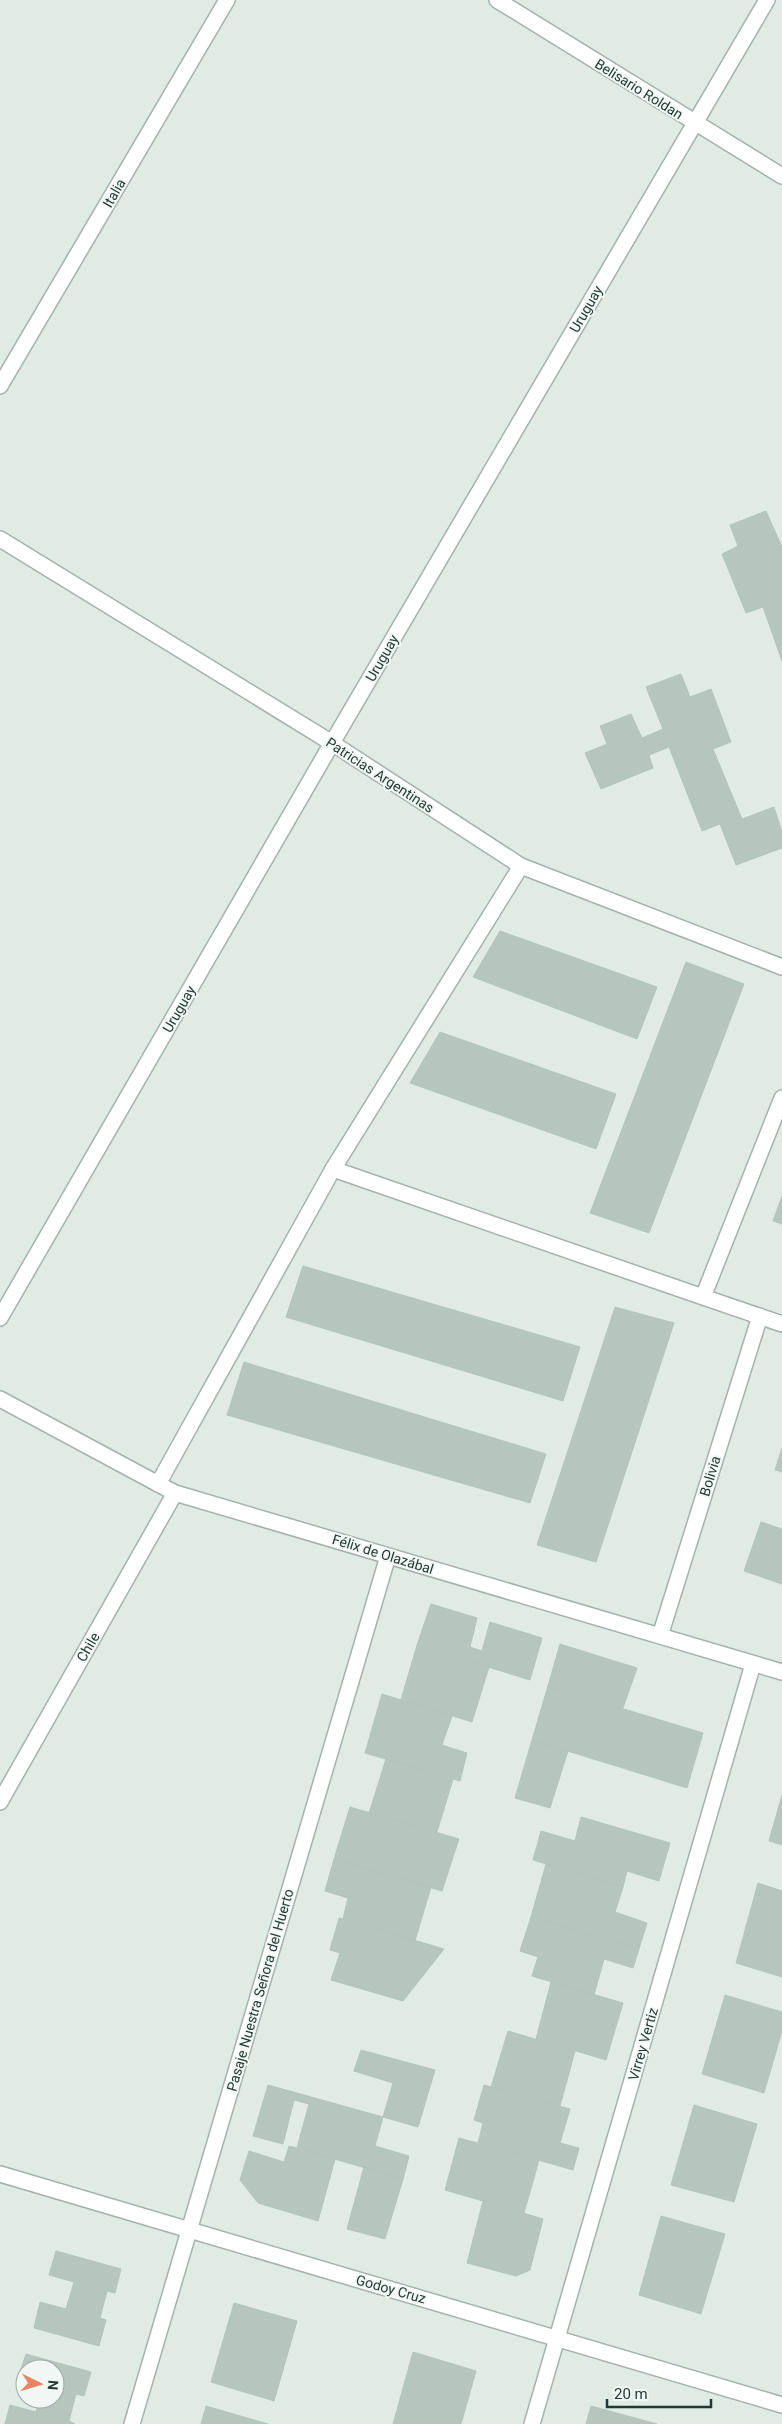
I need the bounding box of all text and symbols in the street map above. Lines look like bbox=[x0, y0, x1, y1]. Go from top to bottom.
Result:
street label: Belisario Roldan bbox=[592, 56, 686, 122]
street label: Italia bbox=[99, 176, 129, 210]
street label: Uruguay bbox=[566, 282, 606, 335]
street label: Uruguay bbox=[362, 631, 402, 684]
street label: Patricias Argentinas bbox=[323, 734, 437, 816]
street label: Uruguay bbox=[159, 982, 199, 1035]
street label: Bolivia bbox=[696, 1454, 724, 1498]
street label: Félix de Olazábal bbox=[330, 1531, 436, 1577]
street label: Chile bbox=[73, 1630, 103, 1664]
street label: Pasaje Nuestra Señora del Huerto bbox=[223, 1887, 297, 2093]
street label: Virrey Vertiz bbox=[625, 2006, 661, 2082]
street label: Godoy Cruz bbox=[354, 2271, 428, 2307]
north arrow bbox=[15, 2359, 65, 2409]
scale bar bbox=[607, 2376, 711, 2408]
text: N bbox=[45, 2380, 61, 2391]
text: 20 m bbox=[614, 2385, 648, 2403]

